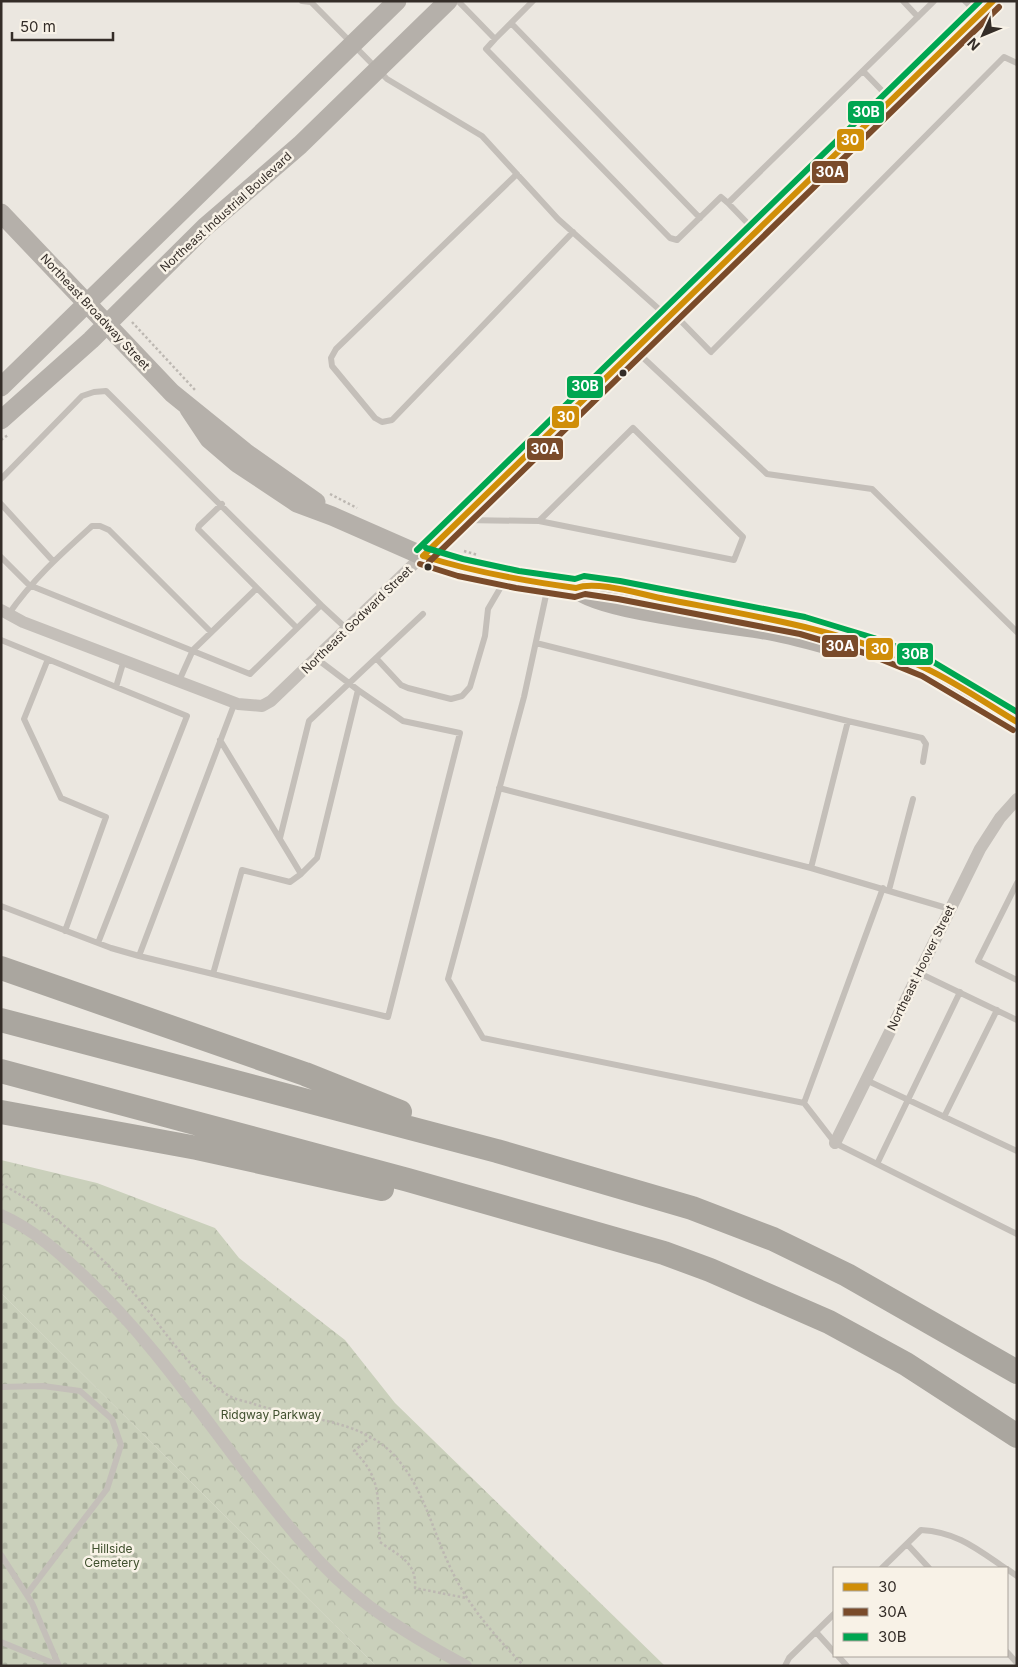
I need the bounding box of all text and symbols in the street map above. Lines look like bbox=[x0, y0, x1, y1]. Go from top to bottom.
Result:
scale bar bbox=[12, 10, 114, 42]
north arrow bbox=[958, 10, 1008, 60]
text: 50 m bbox=[20, 17, 56, 36]
text: N bbox=[963, 35, 983, 54]
line badge: 30B bbox=[847, 100, 885, 124]
text: 30B bbox=[852, 103, 880, 120]
line badge: 30 bbox=[836, 128, 865, 152]
text: 30 bbox=[841, 131, 859, 148]
street label: Northeast Industrial Boulevard bbox=[157, 149, 295, 275]
line badge: 30A bbox=[811, 160, 849, 184]
text: 30A bbox=[816, 163, 845, 180]
street label: Northeast Broadway Street bbox=[38, 250, 153, 373]
unlabelled marker bbox=[618, 368, 628, 378]
line badge: 30B bbox=[566, 375, 604, 399]
text: 30B bbox=[571, 377, 599, 394]
line badge: 30 bbox=[551, 405, 580, 429]
text: 30 bbox=[557, 408, 575, 425]
line badge: 30A bbox=[526, 437, 564, 461]
text: 30A bbox=[531, 440, 560, 457]
unlabelled marker bbox=[423, 562, 433, 572]
street label: Northeast Godward Street bbox=[298, 563, 415, 677]
line badge: 30A bbox=[821, 634, 859, 658]
text: 30A bbox=[826, 637, 855, 654]
line badge: 30 bbox=[865, 637, 894, 661]
text: 30 bbox=[871, 640, 889, 657]
line badge: 30B bbox=[896, 642, 934, 666]
text: 30B bbox=[901, 645, 929, 662]
street label: Northeast Hoover Street bbox=[884, 903, 958, 1033]
park label: Ridgway Parkway bbox=[221, 1407, 322, 1422]
park label: Hillside Cemetery bbox=[84, 1541, 140, 1570]
legend bbox=[833, 1567, 1008, 1657]
text: 30 bbox=[878, 1577, 897, 1596]
text: 30A bbox=[878, 1602, 907, 1621]
text: 30B bbox=[878, 1627, 907, 1646]

